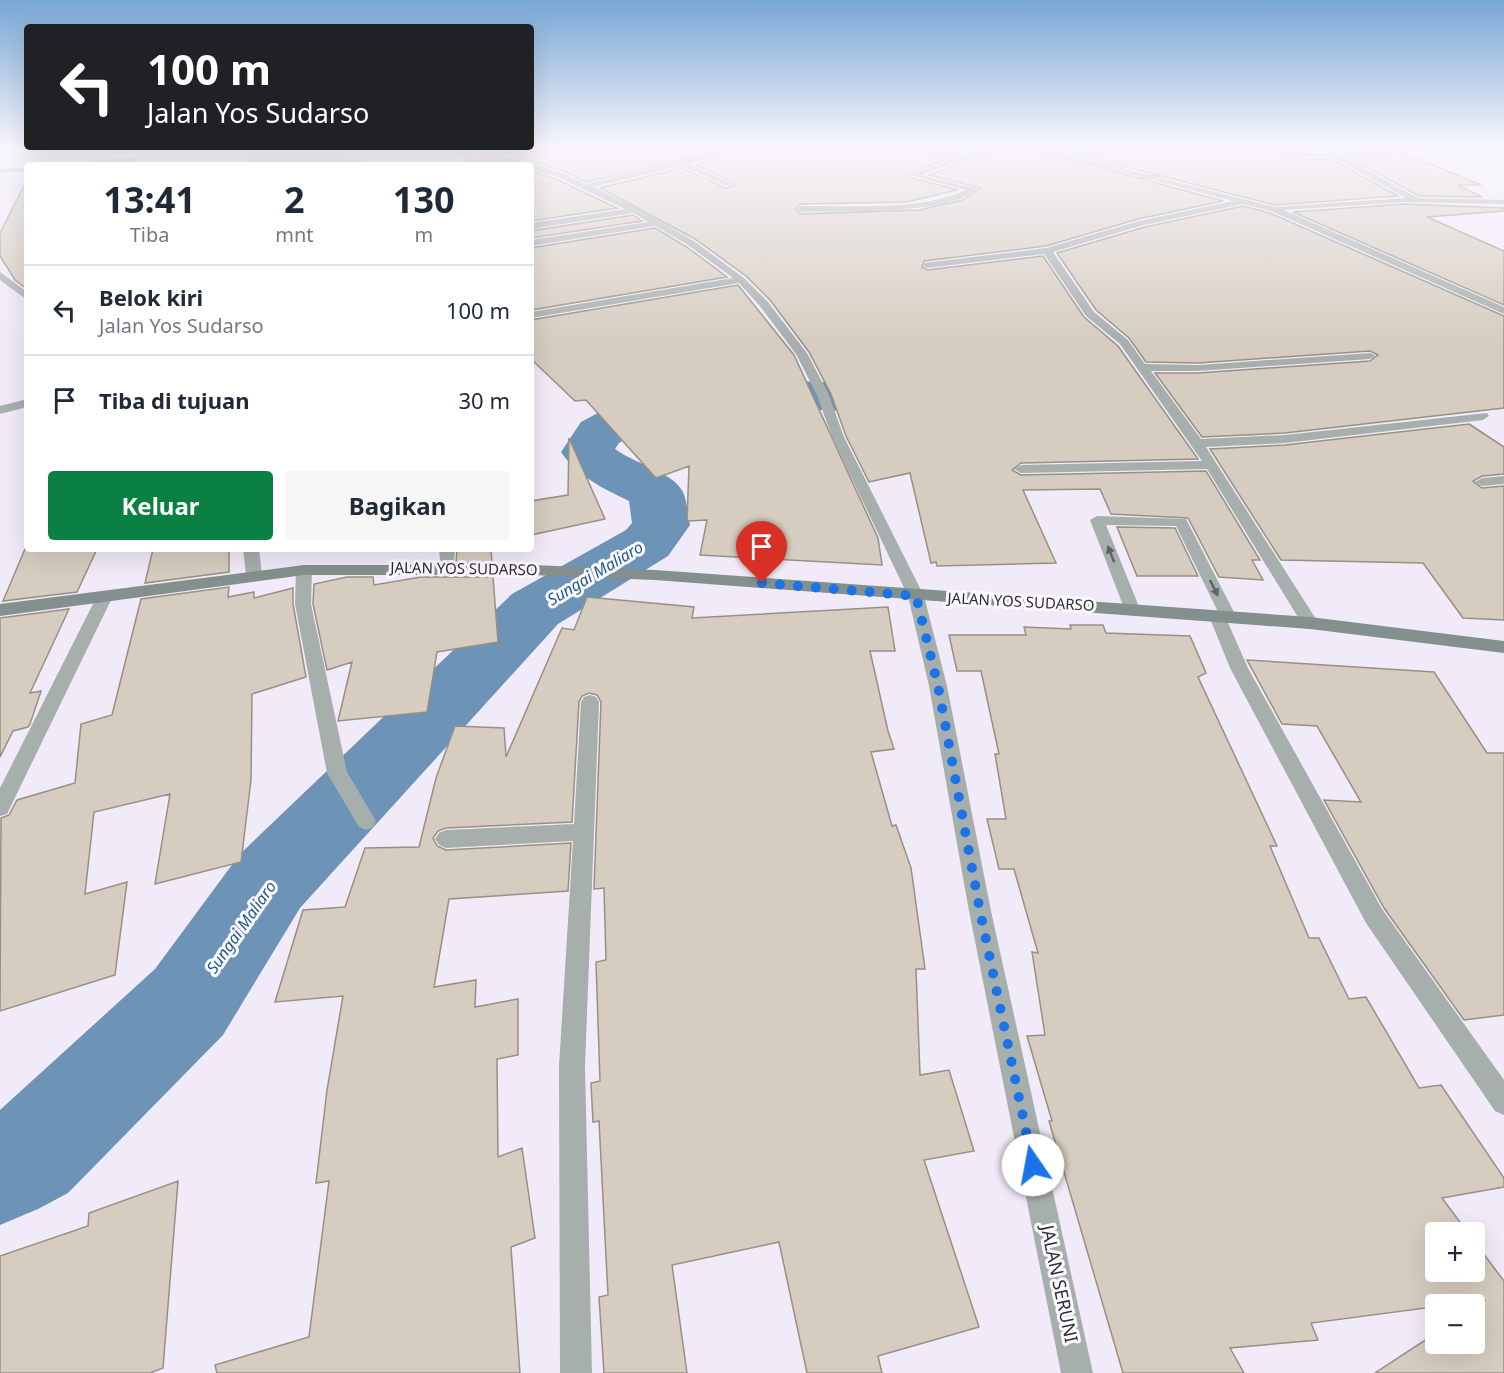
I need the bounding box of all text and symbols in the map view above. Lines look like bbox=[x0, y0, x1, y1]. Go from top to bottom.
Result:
text: 100 m bbox=[147, 40, 271, 97]
icon: left bbox=[48, 48, 126, 126]
text: Jalan Yos Sudarso bbox=[147, 94, 369, 131]
text: 13:41 bbox=[103, 175, 196, 224]
text: 2 bbox=[284, 175, 305, 224]
text: 130 bbox=[393, 175, 455, 224]
text: Tiba bbox=[130, 221, 170, 248]
text: mnt bbox=[275, 221, 313, 248]
text: m bbox=[414, 221, 433, 248]
text: Belok kiri bbox=[99, 282, 203, 312]
icon: left bbox=[48, 294, 81, 327]
text: 100 m bbox=[446, 295, 510, 325]
text: Jalan Yos Sudarso bbox=[99, 312, 264, 339]
icon: arrive bbox=[48, 384, 81, 417]
text: Tiba di tujuan bbox=[99, 385, 249, 415]
text: 30 m bbox=[459, 385, 510, 415]
button: Keluar bbox=[48, 471, 273, 540]
button: Bagikan bbox=[285, 471, 510, 540]
pin bbox=[736, 521, 787, 583]
icon: arrive bbox=[745, 530, 778, 563]
water label: Sungai Maliaro bbox=[543, 536, 647, 610]
one-way arrow bbox=[1105, 545, 1115, 563]
street label: JALAN YOS SUDARSO bbox=[388, 557, 538, 579]
one-way arrow bbox=[1209, 580, 1218, 597]
street label: JALAN YOS SUDARSO bbox=[945, 587, 1095, 615]
water label: Sungai Maliaro bbox=[201, 876, 281, 978]
position arrow bbox=[1001, 1133, 1065, 1197]
street label: JALAN SERUNI bbox=[1035, 1221, 1084, 1345]
map controls bbox=[1425, 1222, 1485, 1354]
button: + bbox=[1425, 1222, 1485, 1282]
button: − bbox=[1425, 1294, 1485, 1354]

